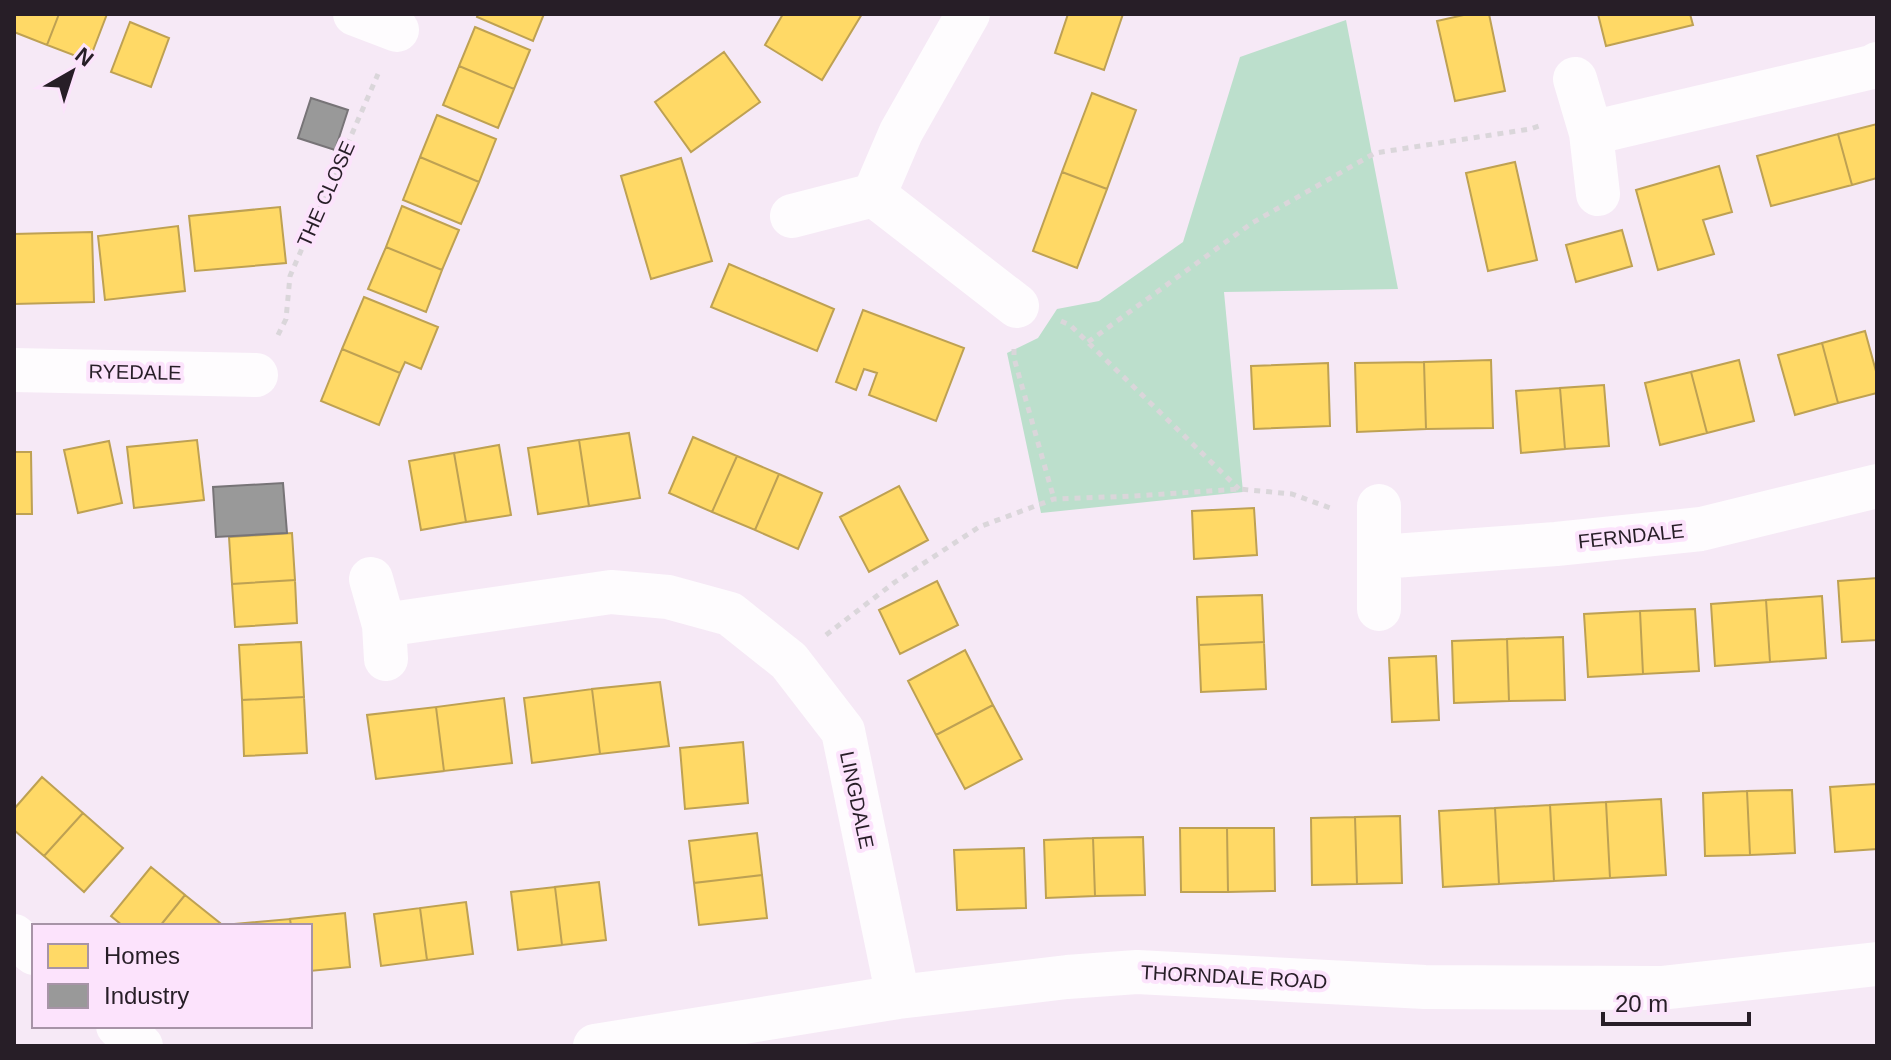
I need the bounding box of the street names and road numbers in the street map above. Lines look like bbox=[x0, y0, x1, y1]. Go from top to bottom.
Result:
street label: THE CLOSE bbox=[293, 138, 359, 250]
street label: RYEDALE bbox=[88, 360, 182, 384]
street label: FERNDALE bbox=[1577, 519, 1685, 553]
street label: LINGDALE bbox=[836, 749, 878, 851]
street label: THORNDALE ROAD bbox=[1140, 961, 1328, 993]

